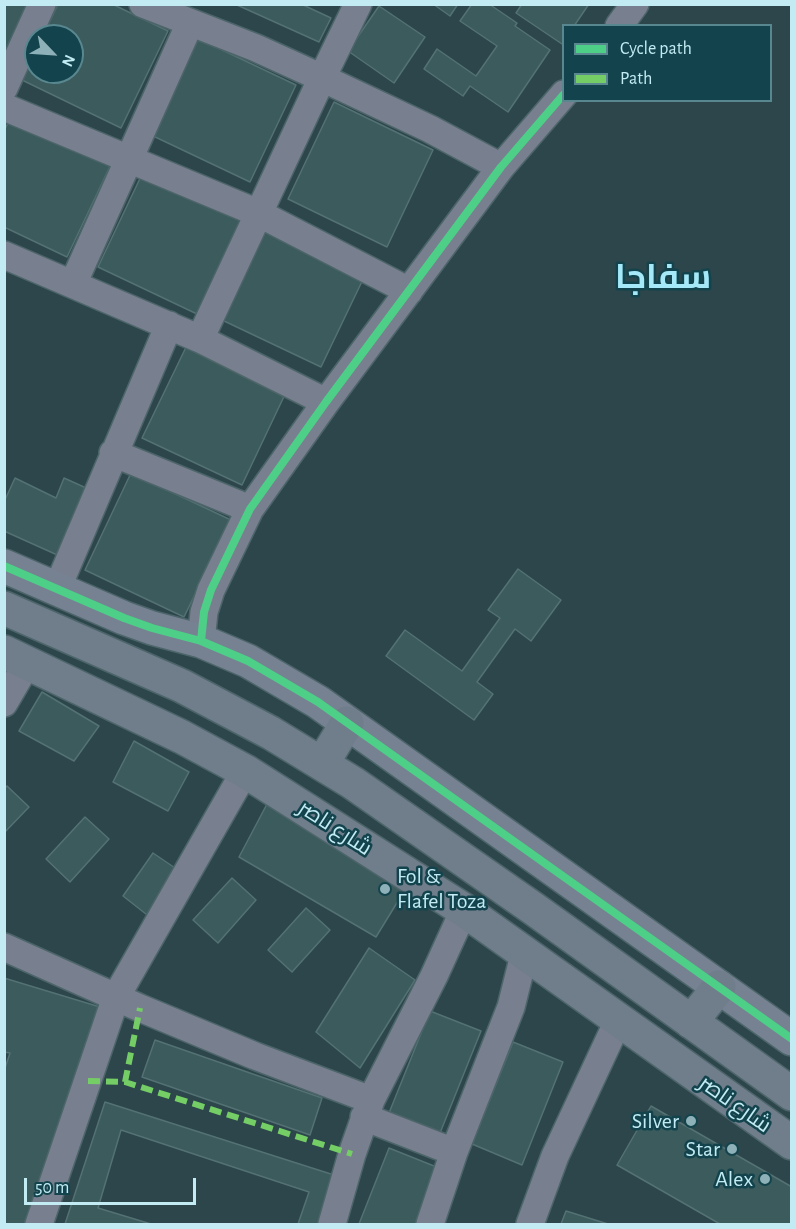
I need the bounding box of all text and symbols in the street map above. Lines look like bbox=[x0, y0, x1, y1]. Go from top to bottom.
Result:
north arrow bbox=[24, 24, 84, 84]
legend bbox=[562, 24, 772, 102]
text: Cycle path bbox=[620, 40, 692, 58]
text: N bbox=[59, 52, 78, 69]
text: Path bbox=[620, 70, 652, 88]
district label: سفاجا bbox=[615, 258, 711, 298]
street label: شارع ناصر bbox=[293, 794, 377, 862]
place label: Fol & Flafel Toza bbox=[397, 863, 486, 914]
marker: Fol & Flafel Toza bbox=[378, 882, 392, 896]
street label: شارع ناصر bbox=[694, 1070, 776, 1138]
place label: Silver bbox=[632, 1108, 679, 1134]
marker: Silver bbox=[684, 1114, 698, 1128]
place label: Star bbox=[686, 1136, 720, 1162]
marker: Star bbox=[725, 1142, 739, 1156]
scale bar bbox=[27, 1166, 200, 1204]
place label: Alex bbox=[715, 1166, 753, 1192]
marker: Alex bbox=[758, 1172, 772, 1186]
text: 50 m bbox=[35, 1179, 69, 1197]

